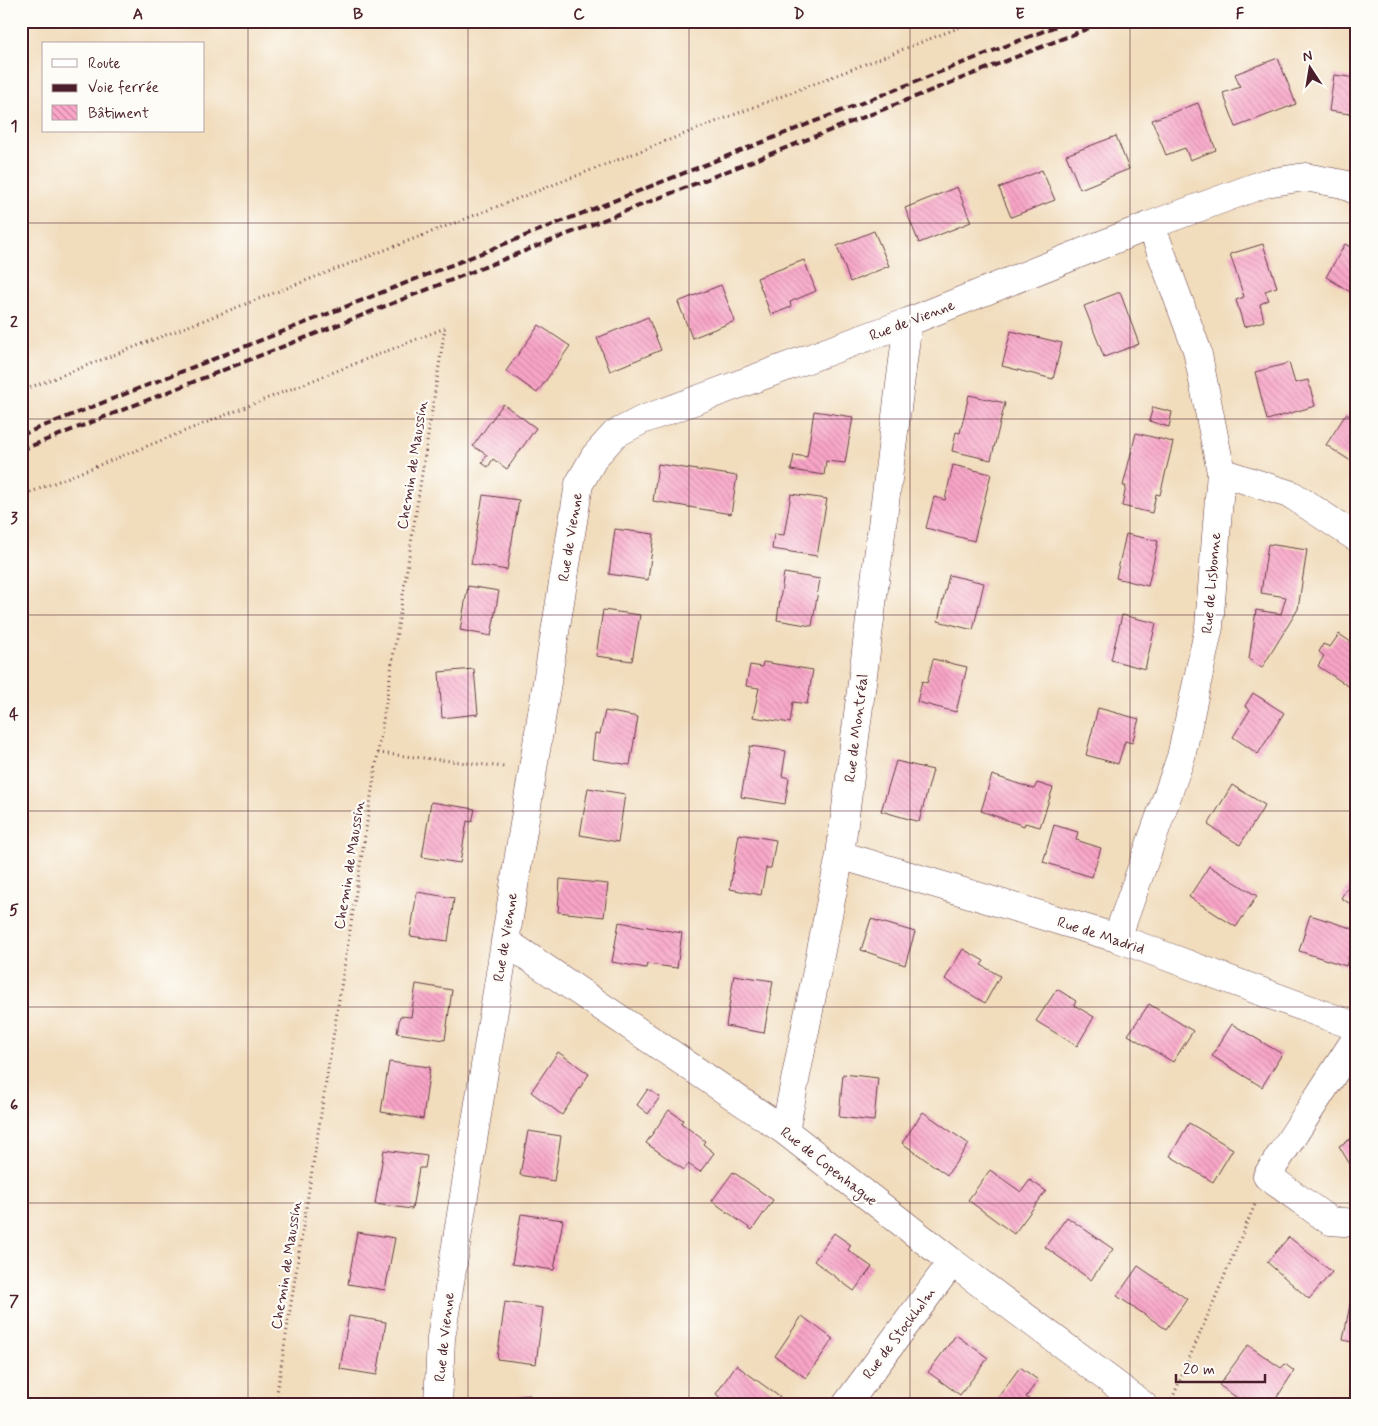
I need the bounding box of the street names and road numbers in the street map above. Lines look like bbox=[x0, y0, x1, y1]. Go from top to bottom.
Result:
street label: Rue de Vienne bbox=[867, 295, 958, 346]
street label: Chemin de Maussin bbox=[393, 399, 433, 531]
street label: Rue de Vienne bbox=[554, 491, 588, 583]
street label: Rue de Lisbonne bbox=[1198, 532, 1226, 635]
street label: Rue de Montréal bbox=[840, 673, 874, 784]
street label: Chemin de Maussin bbox=[330, 799, 370, 931]
street label: Rue de Vienne bbox=[489, 891, 523, 983]
street label: Rue de Madrid bbox=[1054, 912, 1147, 959]
street label: Rue de Copenhague bbox=[775, 1123, 881, 1212]
street label: Chemin de Maussin bbox=[267, 1199, 307, 1331]
street label: Rue de Stockholm bbox=[859, 1284, 941, 1384]
street label: Rue de Vienne bbox=[430, 1291, 460, 1383]

